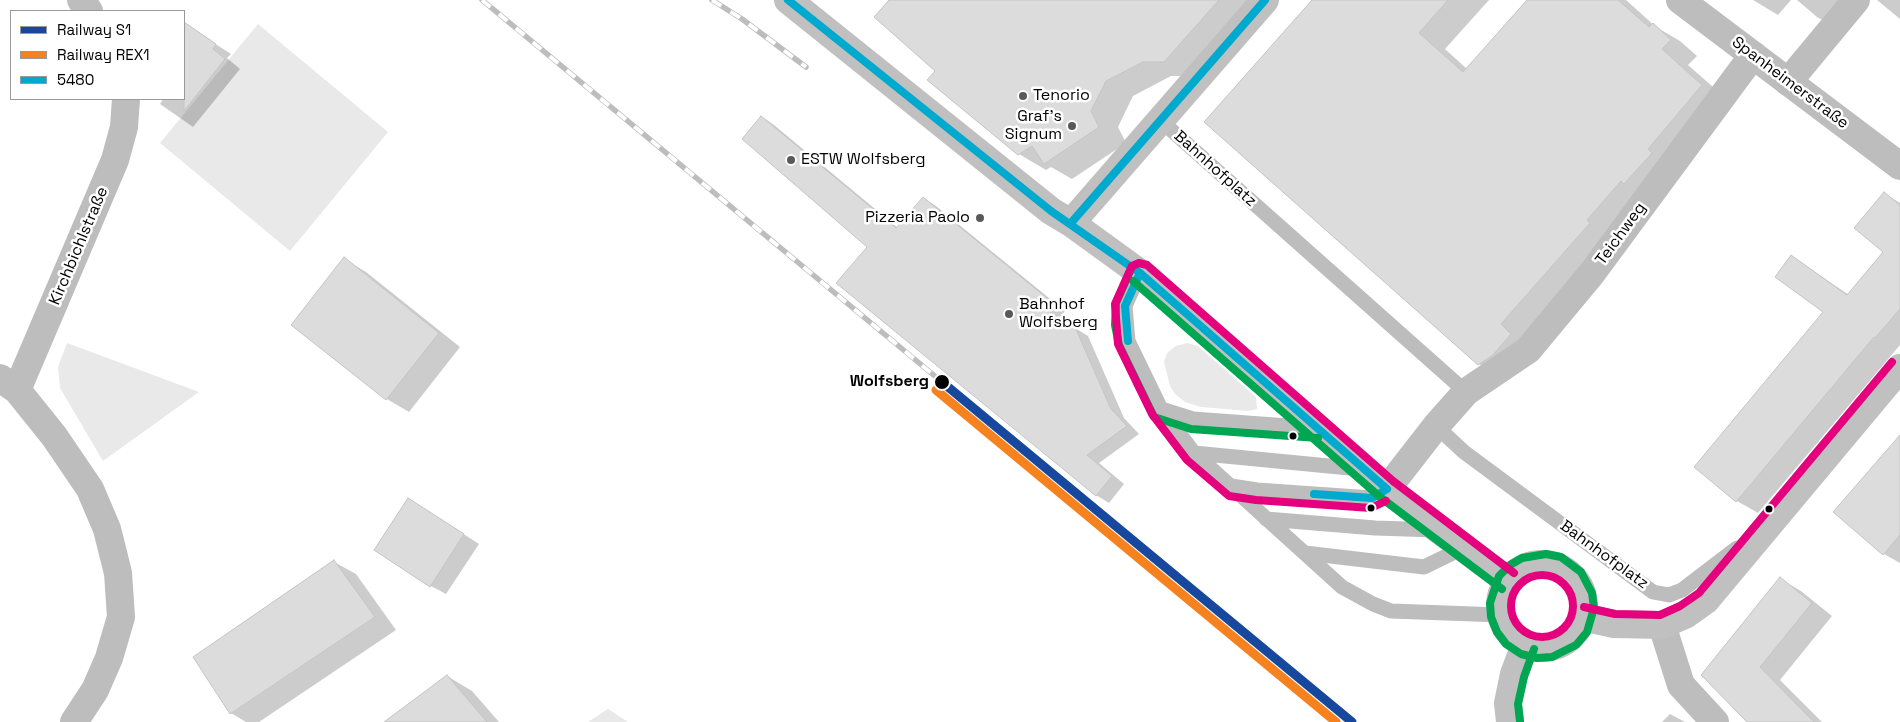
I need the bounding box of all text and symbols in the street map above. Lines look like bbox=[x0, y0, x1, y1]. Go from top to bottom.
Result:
legend bbox=[10, 10, 185, 100]
text: Railway S1 bbox=[57, 20, 131, 39]
street label: Spanheimerstraße bbox=[1728, 33, 1852, 133]
text: Railway REX1 bbox=[57, 45, 150, 64]
text: 5480 bbox=[57, 70, 94, 89]
place label: Tenorio bbox=[1033, 86, 1090, 106]
marker: Tenorio bbox=[1017, 90, 1029, 102]
place label: Graf's Signum bbox=[1005, 107, 1062, 145]
marker: Graf's Signum bbox=[1066, 120, 1078, 132]
street label: Bahnhofplatz bbox=[1170, 127, 1260, 211]
place label: ESTW Wolfsberg bbox=[801, 150, 926, 170]
marker: ESTW Wolfsberg bbox=[785, 154, 797, 166]
street label: Kirchbichlstraße bbox=[45, 184, 113, 308]
street label: Teichweg bbox=[1592, 199, 1650, 269]
place label: Pizzeria Paolo bbox=[865, 208, 970, 228]
marker: Pizzeria Paolo bbox=[974, 212, 986, 224]
place label: Bahnhof Wolfsberg bbox=[1019, 295, 1098, 333]
marker: Bahnhof Wolfsberg bbox=[1003, 308, 1015, 320]
place label: Wolfsberg bbox=[850, 372, 929, 392]
marker: Wolfsberg bbox=[933, 373, 951, 391]
unlabelled marker bbox=[1288, 431, 1298, 441]
unlabelled marker bbox=[1366, 503, 1376, 513]
unlabelled marker bbox=[1764, 504, 1774, 514]
street label: Bahnhofplatz bbox=[1556, 517, 1652, 593]

